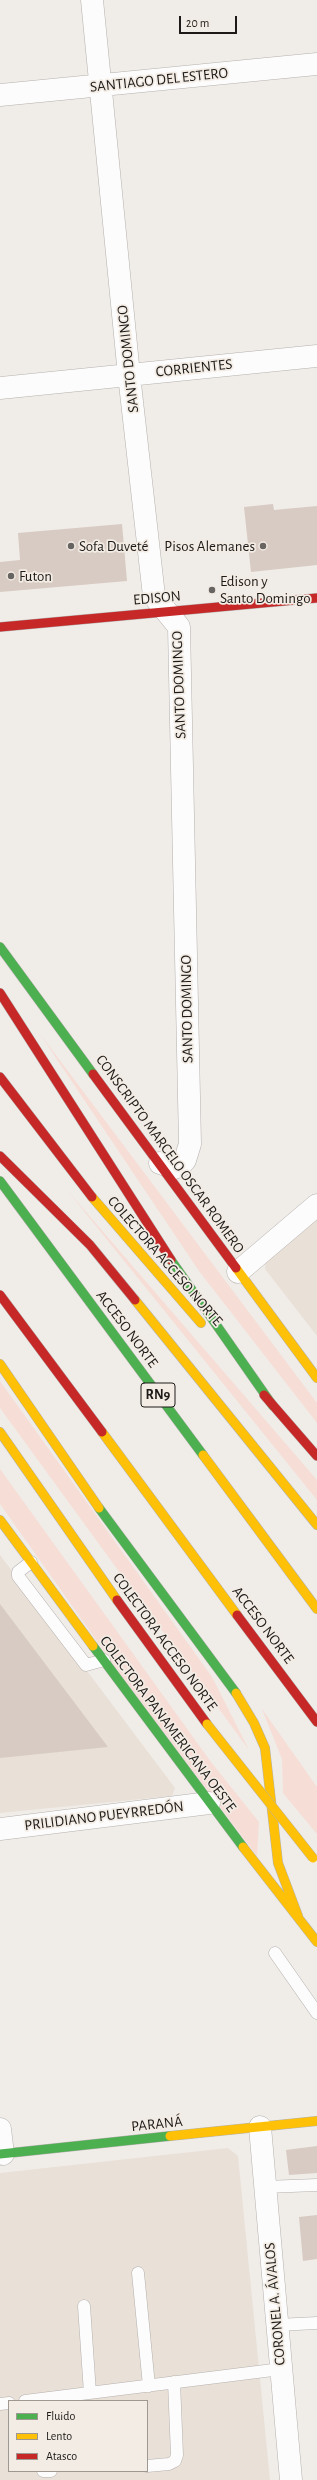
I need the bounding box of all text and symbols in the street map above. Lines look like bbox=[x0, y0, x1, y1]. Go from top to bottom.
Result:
scale bar bbox=[181, 8, 239, 34]
text: 20 m bbox=[186, 17, 209, 29]
street label: SANTIAGO DEL ESTERO bbox=[89, 64, 229, 96]
street label: SANTO DOMINGO bbox=[113, 304, 143, 414]
street label: CORRIENTES bbox=[155, 355, 233, 381]
place label: Sofa Duveté bbox=[79, 537, 148, 555]
place label: Pisos Alemanes bbox=[164, 537, 255, 555]
marker: Sofa Duveté bbox=[66, 541, 76, 551]
marker: Pisos Alemanes bbox=[258, 541, 268, 551]
place label: Futon bbox=[19, 567, 52, 585]
marker: Futon bbox=[6, 571, 16, 581]
place label: Edison y Santo Domingo bbox=[220, 572, 311, 607]
marker: Edison y Santo Domingo bbox=[207, 585, 217, 595]
street label: EDISON bbox=[132, 587, 182, 609]
street label: SANTO DOMINGO bbox=[168, 631, 190, 739]
street label: SANTO DOMINGO bbox=[177, 955, 197, 1063]
street label: CONSCRIPTO MARCELO OSCAR ROMERO bbox=[92, 1051, 248, 1257]
street label: COLECTORA ACCESO NORTE bbox=[104, 1192, 226, 1330]
street label: ACCESO NORTE bbox=[92, 1287, 162, 1371]
road number: RN9 bbox=[141, 1383, 175, 1407]
street label: COLECTORA ACCESO NORTE bbox=[109, 1569, 221, 1715]
street label: ACCESO NORTE bbox=[228, 1583, 298, 1667]
street label: COLECTORA PANAMERICANA OESTE bbox=[96, 1632, 240, 1816]
street label: PRILIDIANO PUEYRREDÓN bbox=[23, 1797, 185, 1835]
street label: PARANÁ bbox=[130, 2112, 184, 2136]
street label: CORONEL A. ÁVALOS bbox=[261, 2242, 289, 2366]
legend bbox=[8, 2400, 148, 2472]
text: Fluido bbox=[46, 2410, 75, 2422]
text: Lento bbox=[46, 2430, 72, 2442]
text: Atasco bbox=[46, 2450, 77, 2462]

